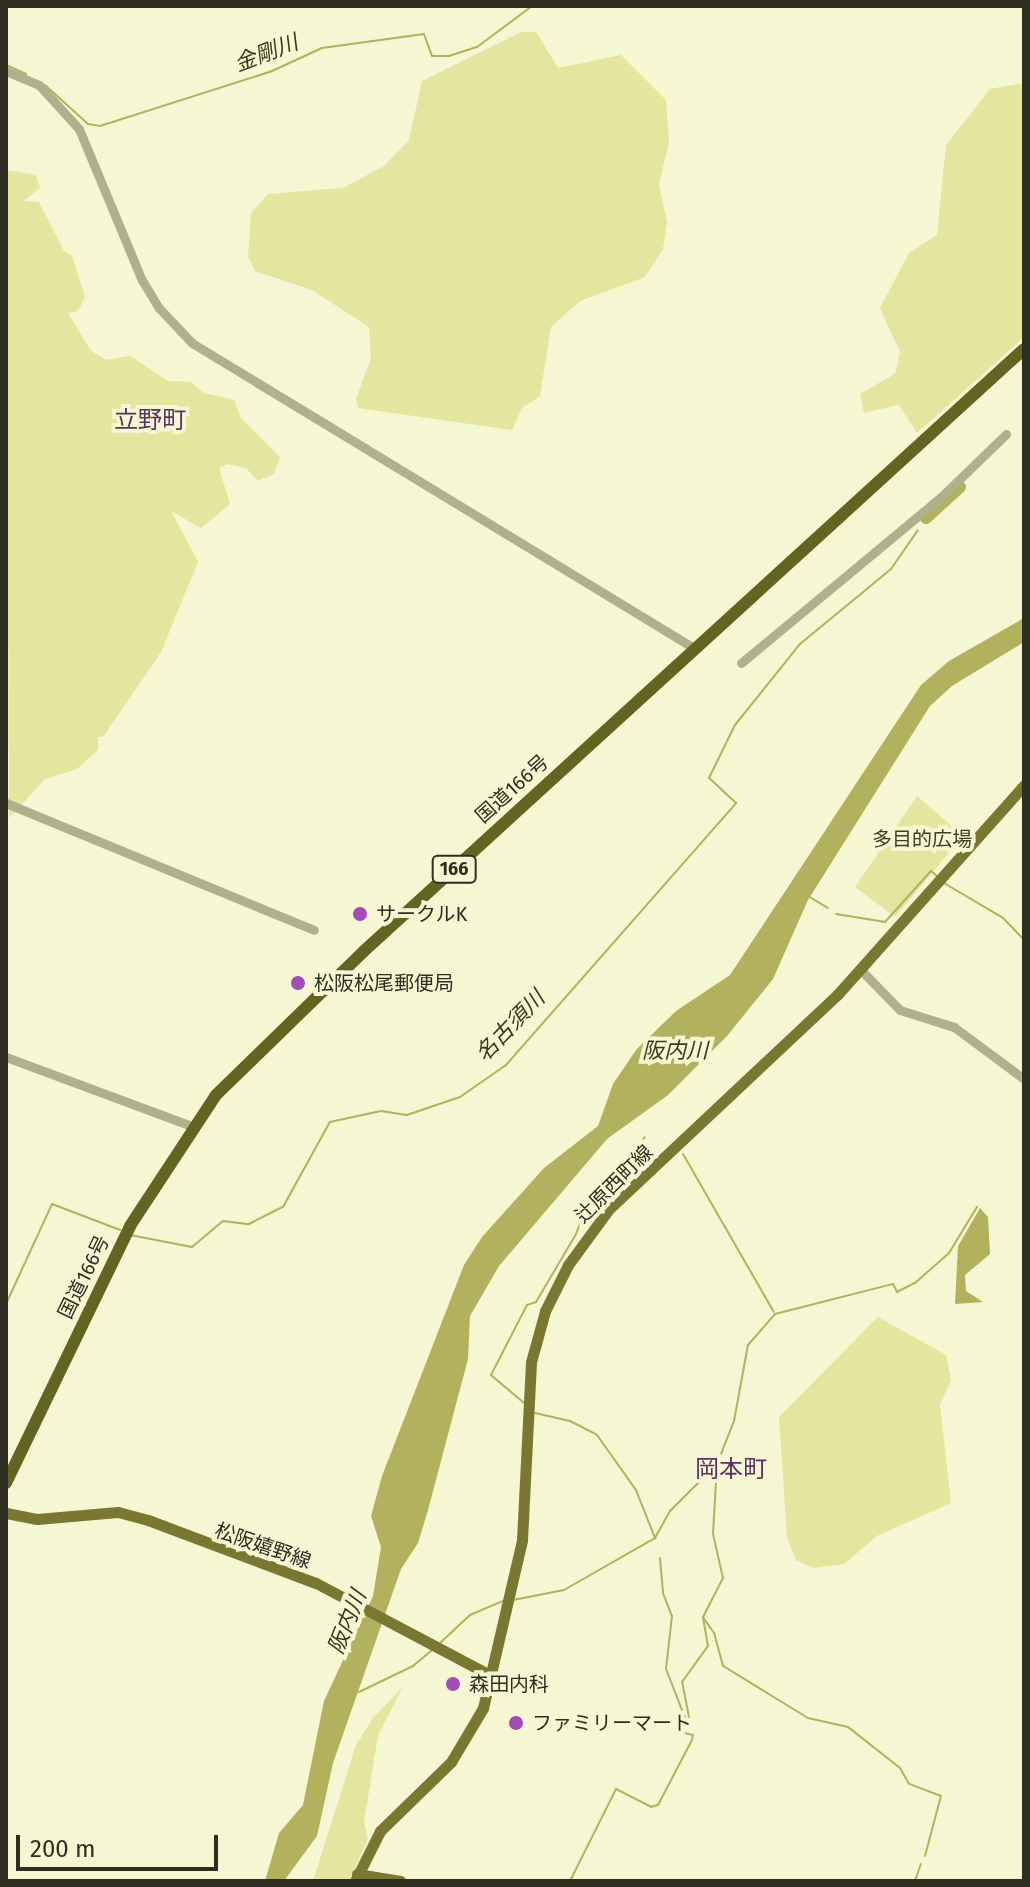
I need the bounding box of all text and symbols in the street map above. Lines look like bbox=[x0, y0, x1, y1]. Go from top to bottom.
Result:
water label: 金剛川 bbox=[230, 29, 302, 77]
district label: 立野町 bbox=[114, 407, 186, 435]
street label: 国道166号 bbox=[471, 750, 553, 828]
park label: 多目的広場 bbox=[872, 827, 972, 851]
road number: 166 bbox=[430, 855, 478, 883]
place label: サークルK bbox=[376, 902, 468, 926]
marker: サークルK bbox=[351, 905, 369, 923]
place label: 松阪松尾郵便局 bbox=[314, 971, 454, 995]
marker: 松阪松尾郵便局 bbox=[289, 974, 307, 992]
water label: 名古須川 bbox=[470, 985, 550, 1067]
water label: 阪内川 bbox=[642, 1038, 708, 1064]
street label: 辻原西町線 bbox=[570, 1140, 658, 1228]
street label: 国道166号 bbox=[53, 1231, 115, 1323]
district label: 岡本町 bbox=[695, 1456, 767, 1484]
street label: 松阪嬉野線 bbox=[212, 1518, 314, 1574]
water label: 阪内川 bbox=[322, 1586, 372, 1658]
place label: 森田内科 bbox=[469, 1672, 549, 1696]
marker: 森田内科 bbox=[444, 1675, 462, 1693]
place label: ファミリーマート bbox=[532, 1711, 692, 1735]
marker: ファミリーマート bbox=[507, 1714, 525, 1732]
scale bar bbox=[20, 1819, 222, 1869]
text: 200 m bbox=[30, 1835, 96, 1863]

